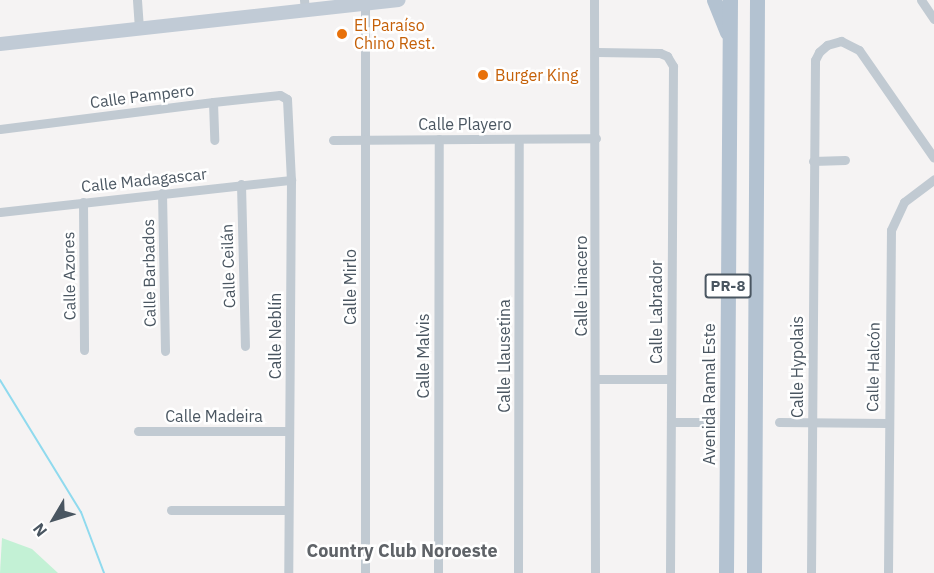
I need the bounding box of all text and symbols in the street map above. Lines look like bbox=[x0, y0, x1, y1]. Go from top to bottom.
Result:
place label: El Paraíso Chino Rest. bbox=[354, 15, 435, 53]
marker: El Paraíso Chino Rest. bbox=[335, 27, 349, 41]
place label: Burger King bbox=[495, 65, 579, 85]
marker: Burger King bbox=[476, 68, 490, 82]
street label: Calle Pampero bbox=[89, 80, 195, 112]
street label: Calle Playero bbox=[418, 114, 512, 134]
street label: Calle Madagascar bbox=[80, 164, 208, 196]
street label: Calle Barbados bbox=[138, 219, 160, 327]
street label: Calle Ceilán bbox=[217, 224, 239, 308]
street label: Calle Azores bbox=[59, 232, 79, 320]
street label: Calle Linacero bbox=[571, 236, 591, 336]
street label: Calle Mirlo bbox=[340, 249, 360, 325]
street label: Calle Labrador bbox=[646, 260, 666, 364]
road number: PR-8 bbox=[704, 274, 752, 298]
street label: Calle Neblín bbox=[265, 293, 285, 379]
street label: Calle Llausetina bbox=[494, 299, 514, 413]
street label: Calle Malvis bbox=[413, 313, 433, 399]
street label: Calle Hypolais bbox=[787, 316, 807, 418]
street label: Calle Halcón bbox=[863, 322, 883, 412]
street label: Avenida Ramal Este bbox=[699, 323, 719, 465]
street label: Calle Madeira bbox=[165, 406, 263, 426]
north arrow bbox=[24, 489, 84, 549]
text: N bbox=[28, 519, 51, 541]
district label: Country Club Noroeste bbox=[306, 540, 498, 562]

